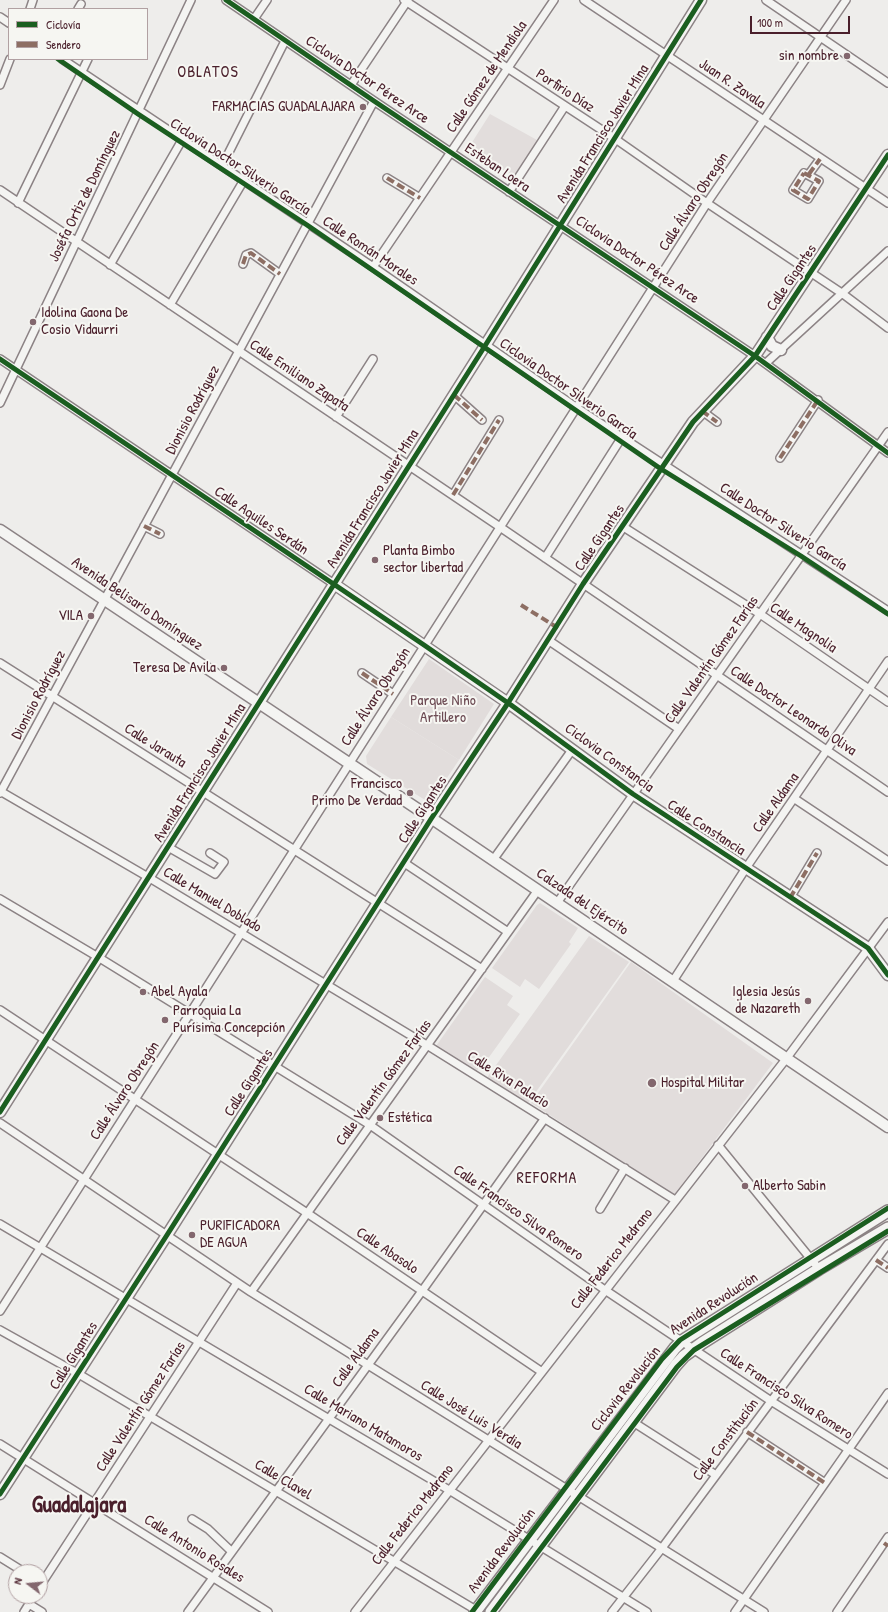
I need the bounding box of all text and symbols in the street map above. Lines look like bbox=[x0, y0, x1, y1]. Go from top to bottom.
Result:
legend bbox=[8, 8, 148, 60]
scale bar bbox=[752, 8, 852, 34]
text: 100 m bbox=[757, 14, 783, 31]
text: Ciclovía bbox=[46, 16, 80, 33]
street label: Calle Gómez de Mendiola bbox=[443, 18, 531, 136]
street label: Ciclovia Doctor Pérez Arce bbox=[302, 32, 432, 128]
text: Sendero bbox=[46, 36, 81, 53]
place label: sin nombre bbox=[779, 47, 839, 65]
marker: sin nombre bbox=[842, 51, 852, 61]
street label: Juan R. Zavala bbox=[695, 55, 769, 113]
street label: Avenida Francisco Javier Mina bbox=[553, 61, 653, 207]
district label: OBLATOS bbox=[177, 63, 239, 83]
street label: Porfirio Díaz bbox=[532, 65, 598, 117]
place label: FARMACIAS GUADALAJARA bbox=[212, 98, 355, 116]
marker: FARMACIAS GUADALAJARA bbox=[358, 102, 368, 112]
street label: Ciclovia Doctor Silverio García bbox=[166, 115, 314, 219]
street label: Joséfa Ortiz de Domínguez bbox=[45, 127, 125, 265]
street label: Esteban Loera bbox=[461, 140, 533, 196]
street label: Calle Álvaro Obregón bbox=[655, 149, 733, 255]
street label: Calle Román Morales bbox=[319, 212, 421, 290]
street label: Ciclovia Doctor Pérez Arce bbox=[572, 212, 702, 308]
street label: Calle Gigantes bbox=[763, 241, 821, 315]
place label: Idolina Gaona De Cosio Vidaurri bbox=[41, 304, 128, 339]
marker: Idolina Gaona De Cosio Vidaurri bbox=[28, 317, 38, 327]
street label: Ciclovia Doctor Silverio García bbox=[496, 335, 640, 443]
street label: Calle Emiliano Zapata bbox=[246, 336, 352, 416]
street label: Dionisio Rodríguez bbox=[162, 362, 224, 458]
street label: Avenida Francisco Javier Mina bbox=[323, 426, 423, 572]
street label: Calle Doctor Silverio García bbox=[716, 479, 850, 575]
street label: Calle Aquiles Serdán bbox=[210, 483, 312, 559]
street label: Calle Gigantes bbox=[571, 501, 629, 575]
place label: Planta Bimbo sector libertad bbox=[383, 542, 463, 577]
street label: Avenida Belisario Domínguez bbox=[68, 553, 206, 655]
marker: Planta Bimbo sector libertad bbox=[370, 555, 380, 565]
street label: Calle Valentín Gómez Farías bbox=[661, 593, 763, 727]
street label: Calle Magnolia bbox=[766, 599, 840, 657]
place label: VILA bbox=[58, 607, 83, 625]
marker: VILA bbox=[86, 611, 96, 621]
street label: Calle Álvaro Obregón bbox=[337, 644, 415, 750]
street label: Dionisio Rodríguez bbox=[8, 647, 70, 743]
place label: Teresa De Avila bbox=[133, 659, 216, 677]
street label: Calle Doctor Leonardo Oliva bbox=[726, 662, 860, 760]
marker: Teresa De Avila bbox=[219, 663, 229, 673]
park label: Parque Niño Artillero bbox=[410, 692, 476, 727]
street label: Avenida Francisco Javier Mina bbox=[150, 700, 250, 846]
street label: Calle Jarauta bbox=[121, 720, 189, 772]
street label: Ciclovia Constancia bbox=[561, 720, 657, 796]
street label: Calle Aldama bbox=[749, 770, 803, 836]
street label: Calle Gigantes bbox=[395, 773, 451, 847]
place label: Francisco Primo De Verdad bbox=[312, 775, 402, 810]
marker: Francisco Primo De Verdad bbox=[405, 788, 415, 798]
street label: Calle Constancia bbox=[663, 796, 749, 860]
street label: Calle Manuel Doblado bbox=[159, 863, 265, 937]
street label: Calzada del Ejército bbox=[533, 865, 631, 939]
place label: Abel Ayala bbox=[151, 983, 207, 1001]
place label: Iglesia Jesús de Nazareth bbox=[732, 983, 800, 1018]
marker: Abel Ayala bbox=[138, 987, 148, 997]
marker: Iglesia Jesús de Nazareth bbox=[803, 996, 813, 1006]
place label: Parroquia La Purísima Concepción bbox=[173, 1002, 285, 1037]
marker: Parroquia La Purísima Concepción bbox=[160, 1015, 170, 1025]
street label: Calle Valentín Gómez Farías bbox=[332, 1016, 436, 1150]
street label: Calle Álvaro Obregón bbox=[86, 1038, 164, 1144]
street label: Calle Gigantes bbox=[221, 1046, 277, 1120]
street label: Calle Riva Palacio bbox=[464, 1048, 552, 1112]
place label: Hospital Militar bbox=[661, 1074, 745, 1092]
marker: Hospital Militar bbox=[646, 1077, 658, 1089]
place label: Estética bbox=[388, 1109, 432, 1127]
marker: Estética bbox=[375, 1113, 385, 1123]
street label: Calle Francisco Silva Romero bbox=[449, 1161, 587, 1265]
district label: REFORMA bbox=[517, 1169, 577, 1189]
place label: Alberto Sabin bbox=[753, 1177, 826, 1195]
marker: Alberto Sabin bbox=[740, 1181, 750, 1191]
street label: Calle Federico Medrano bbox=[567, 1205, 657, 1313]
place label: PURIFICADORA DE AGUA bbox=[200, 1217, 280, 1252]
street label: Calle Abasolo bbox=[352, 1224, 422, 1278]
marker: PURIFICADORA DE AGUA bbox=[187, 1230, 197, 1240]
street label: Avenida Revolución bbox=[667, 1269, 761, 1339]
street label: Calle Gigantes bbox=[46, 1319, 102, 1393]
street label: Calle Aldama bbox=[328, 1325, 384, 1391]
street label: Calle Valentín Gómez Farías bbox=[92, 1339, 190, 1475]
street label: Ciclovia Revolución bbox=[587, 1343, 665, 1435]
street label: Calle Francisco Silva Romero bbox=[716, 1344, 856, 1444]
street label: Calle José Luis Verdia bbox=[417, 1377, 525, 1453]
street label: Calle Mariano Matamoros bbox=[300, 1380, 426, 1466]
street label: Calle Constitución bbox=[689, 1395, 763, 1485]
street label: Calle Clavel bbox=[251, 1456, 315, 1504]
street label: Calle Federico Medrano bbox=[368, 1461, 458, 1569]
district label: Guadalajara bbox=[32, 1492, 126, 1520]
street label: Avenida Revolución bbox=[464, 1505, 540, 1597]
street label: Calle Antonio Rosales bbox=[140, 1511, 248, 1587]
north arrow bbox=[8, 1564, 48, 1604]
text: N bbox=[10, 1576, 25, 1586]

